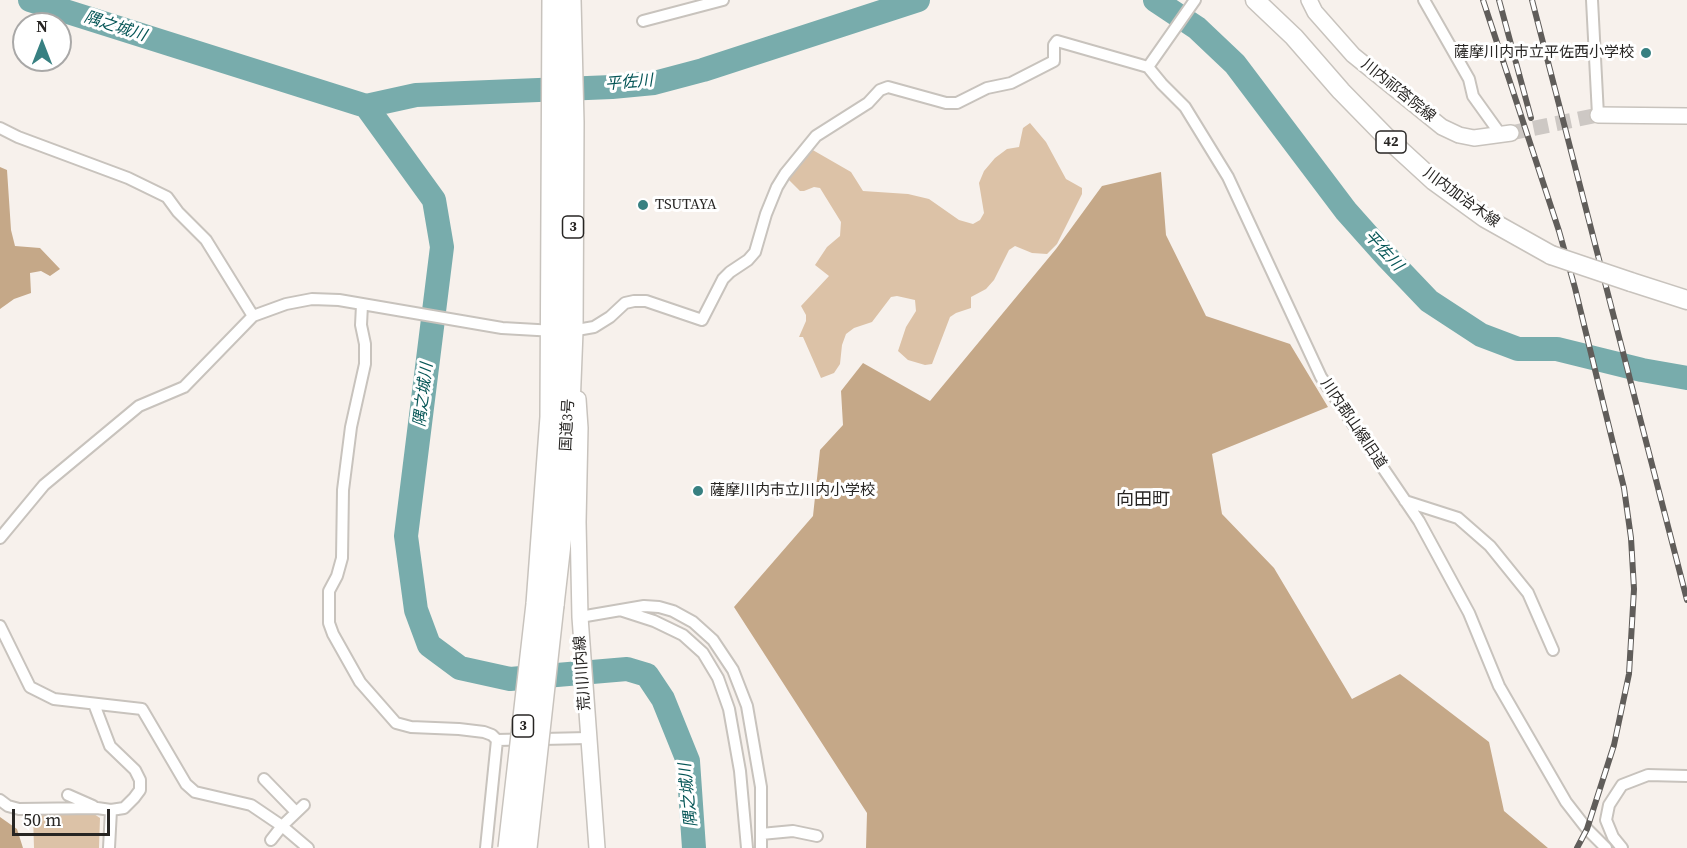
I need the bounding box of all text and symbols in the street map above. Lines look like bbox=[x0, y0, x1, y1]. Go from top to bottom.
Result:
water label: 隅之城川 bbox=[82, 8, 148, 46]
north arrow bbox=[12, 12, 72, 72]
text: N bbox=[36, 15, 48, 37]
place label: 薩摩川内市立平佐西小学校 bbox=[1454, 44, 1634, 62]
marker: 薩摩川内市立平佐西小学校 bbox=[1639, 46, 1653, 60]
street label: 川内祁答院線 bbox=[1357, 56, 1439, 126]
water label: 平佐川 bbox=[604, 71, 654, 95]
road number: 42 bbox=[1376, 131, 1406, 153]
street label: 川内加治木線 bbox=[1419, 164, 1503, 232]
place label: TSUTAYA bbox=[655, 196, 717, 214]
marker: TSUTAYA bbox=[636, 198, 650, 212]
road number: 3 bbox=[562, 216, 584, 238]
water label: 平佐川 bbox=[1360, 227, 1406, 275]
water label: 隅之城川 bbox=[411, 362, 437, 428]
street label: 川内郡山線旧道 bbox=[1316, 375, 1390, 473]
street label: 国道3号 bbox=[558, 398, 578, 452]
place label: 薩摩川内市立川内小学校 bbox=[710, 482, 875, 500]
marker: 薩摩川内市立川内小学校 bbox=[691, 484, 705, 498]
district label: 向田町 bbox=[1116, 489, 1170, 511]
street label: 荒川川内線 bbox=[571, 635, 595, 711]
road number: 3 bbox=[512, 715, 534, 737]
water label: 隅之城川 bbox=[676, 762, 702, 828]
scale bar bbox=[15, 797, 112, 835]
text: 50 m bbox=[23, 807, 61, 832]

